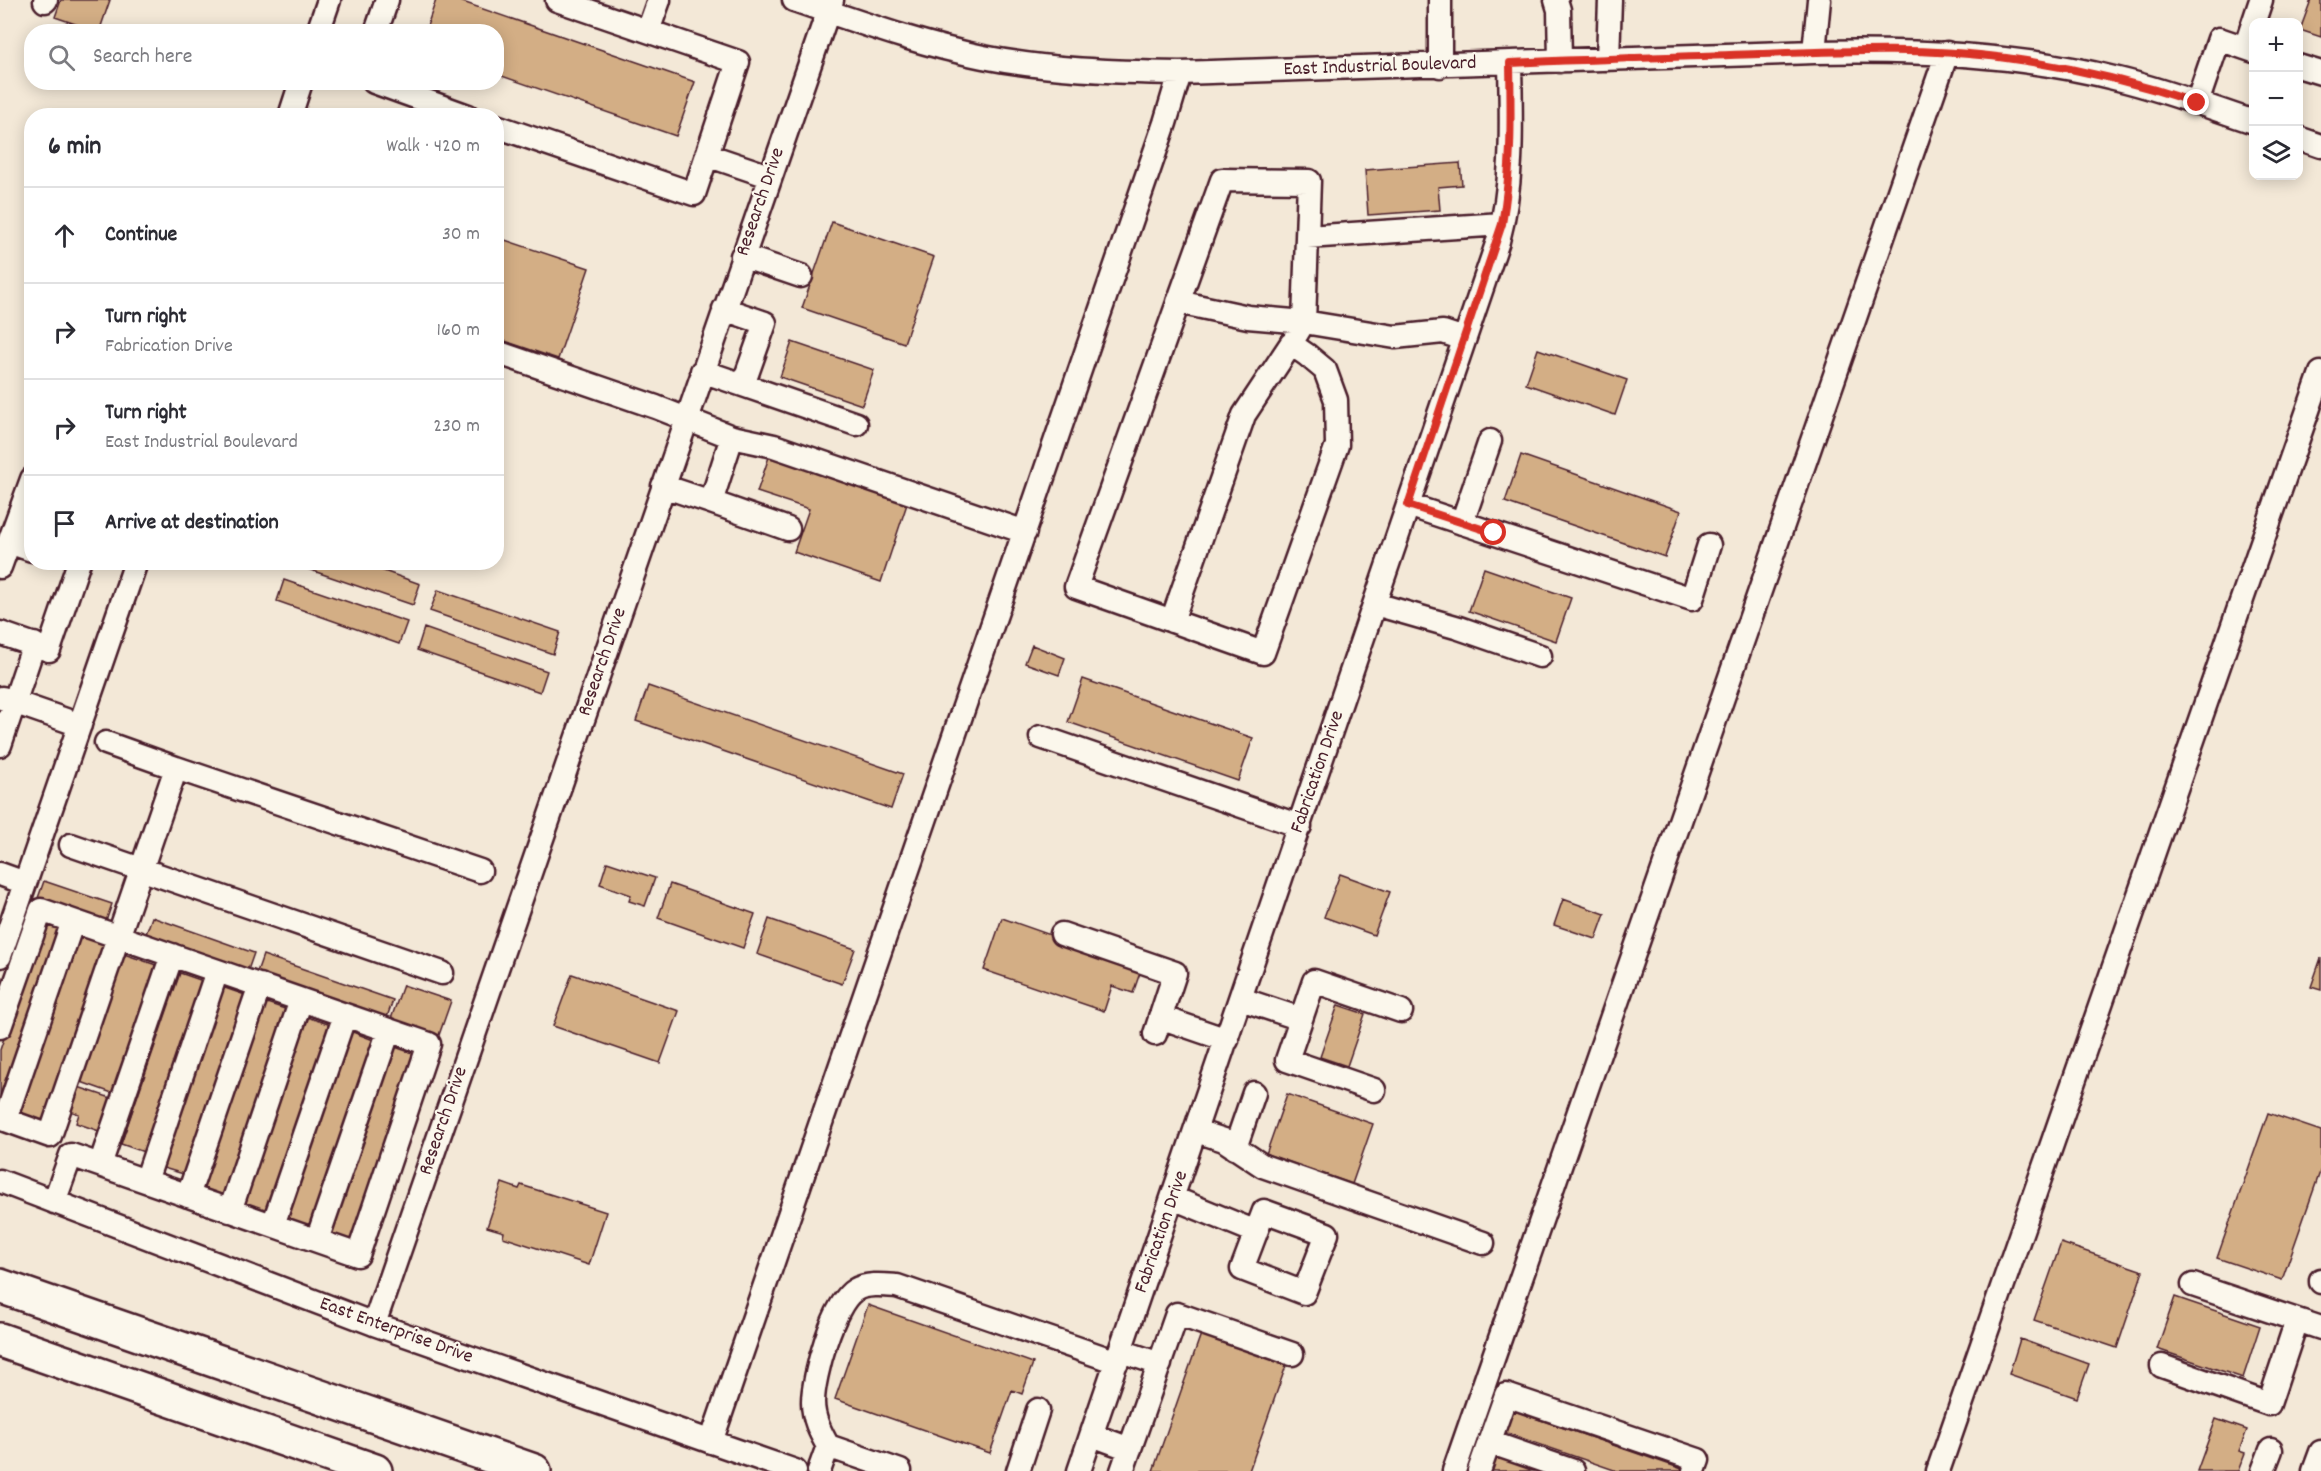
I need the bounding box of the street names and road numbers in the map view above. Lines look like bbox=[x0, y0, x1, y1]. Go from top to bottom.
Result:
street label: East Industrial Boulevard bbox=[1283, 50, 1477, 84]
street label: Research Drive bbox=[729, 144, 793, 260]
street label: Research Drive bbox=[571, 604, 635, 720]
street label: Fabrication Drive bbox=[1284, 707, 1352, 837]
street label: Research Drive bbox=[412, 1063, 476, 1179]
street label: Fabrication Drive bbox=[1128, 1167, 1196, 1297]
street label: East Enterprise Drive bbox=[315, 1290, 477, 1372]

